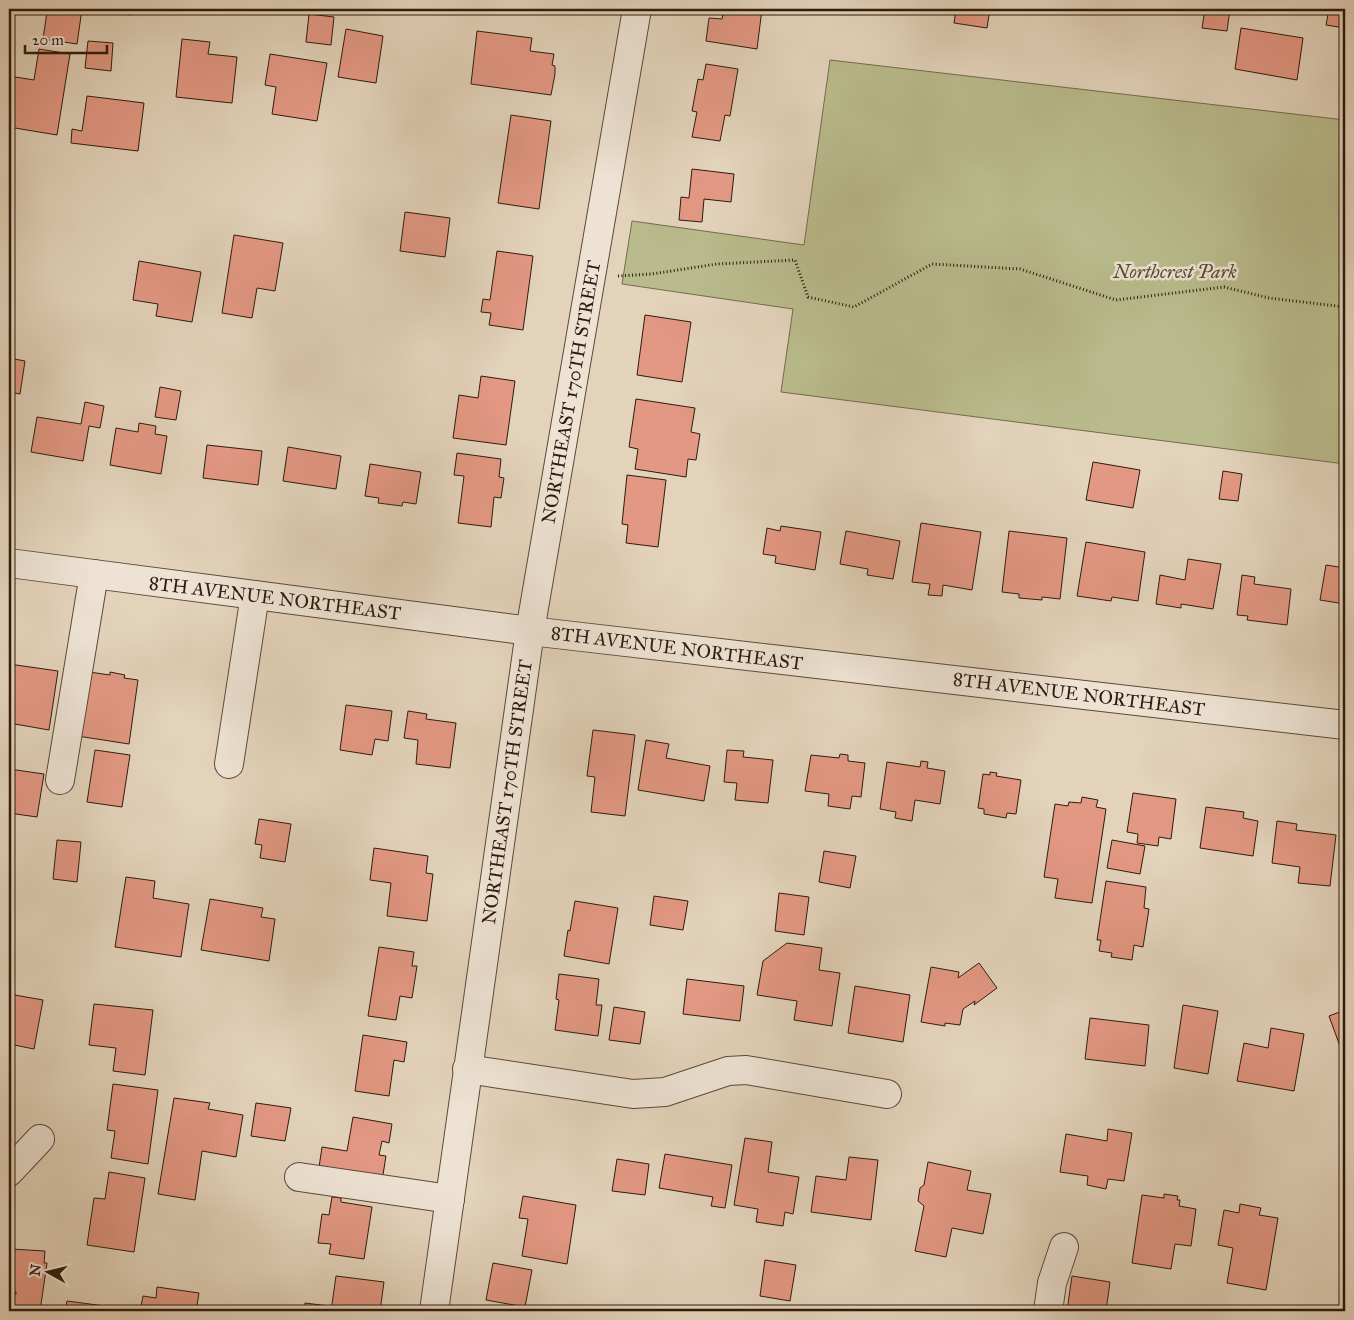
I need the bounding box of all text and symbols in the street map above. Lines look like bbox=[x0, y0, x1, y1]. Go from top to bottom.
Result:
scale bar bbox=[25, 22, 108, 54]
text: 20 m bbox=[32, 31, 64, 49]
street label: NORTHEAST 170TH STREET bbox=[536, 259, 606, 525]
park label: Northcrest Park bbox=[1112, 260, 1237, 283]
street label: 8TH AVENUE NORTHEAST bbox=[148, 571, 402, 625]
street label: 8TH AVENUE NORTHEAST bbox=[550, 621, 804, 675]
street label: NORTHEAST 170TH STREET bbox=[477, 658, 537, 926]
street label: 8TH AVENUE NORTHEAST bbox=[952, 667, 1206, 721]
north arrow bbox=[22, 1248, 72, 1298]
text: N bbox=[26, 1263, 45, 1277]

